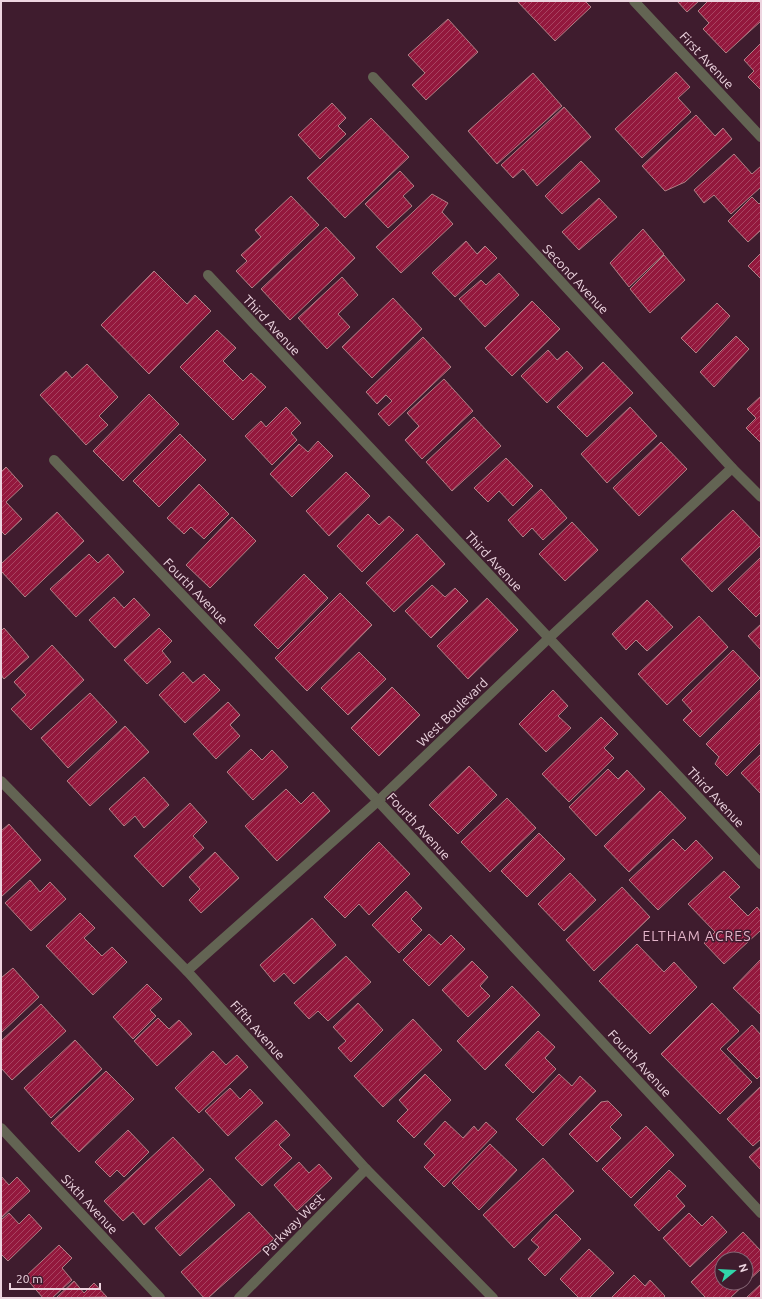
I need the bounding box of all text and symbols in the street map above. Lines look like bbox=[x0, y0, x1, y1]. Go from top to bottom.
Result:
street label: First Avenue bbox=[677, 29, 737, 91]
street label: Second Avenue bbox=[540, 242, 612, 316]
street label: Third Avenue bbox=[241, 292, 303, 358]
street label: Third Avenue bbox=[463, 528, 525, 594]
street label: Fourth Avenue bbox=[161, 555, 231, 627]
street label: West Boulevard bbox=[414, 675, 490, 749]
street label: Third Avenue bbox=[685, 764, 747, 830]
street label: Fourth Avenue bbox=[385, 790, 453, 862]
district label: ELTHAM ACRES bbox=[642, 928, 752, 944]
street label: Fifth Avenue bbox=[228, 998, 288, 1062]
street label: Fourth Avenue bbox=[606, 1027, 674, 1099]
street label: Sixth Avenue bbox=[59, 1171, 121, 1237]
street label: Parkway West bbox=[259, 1190, 327, 1258]
north arrow bbox=[714, 1251, 754, 1291]
text: N bbox=[737, 1262, 750, 1274]
scale bar bbox=[10, 1265, 100, 1291]
text: 20 m bbox=[16, 1272, 43, 1285]

